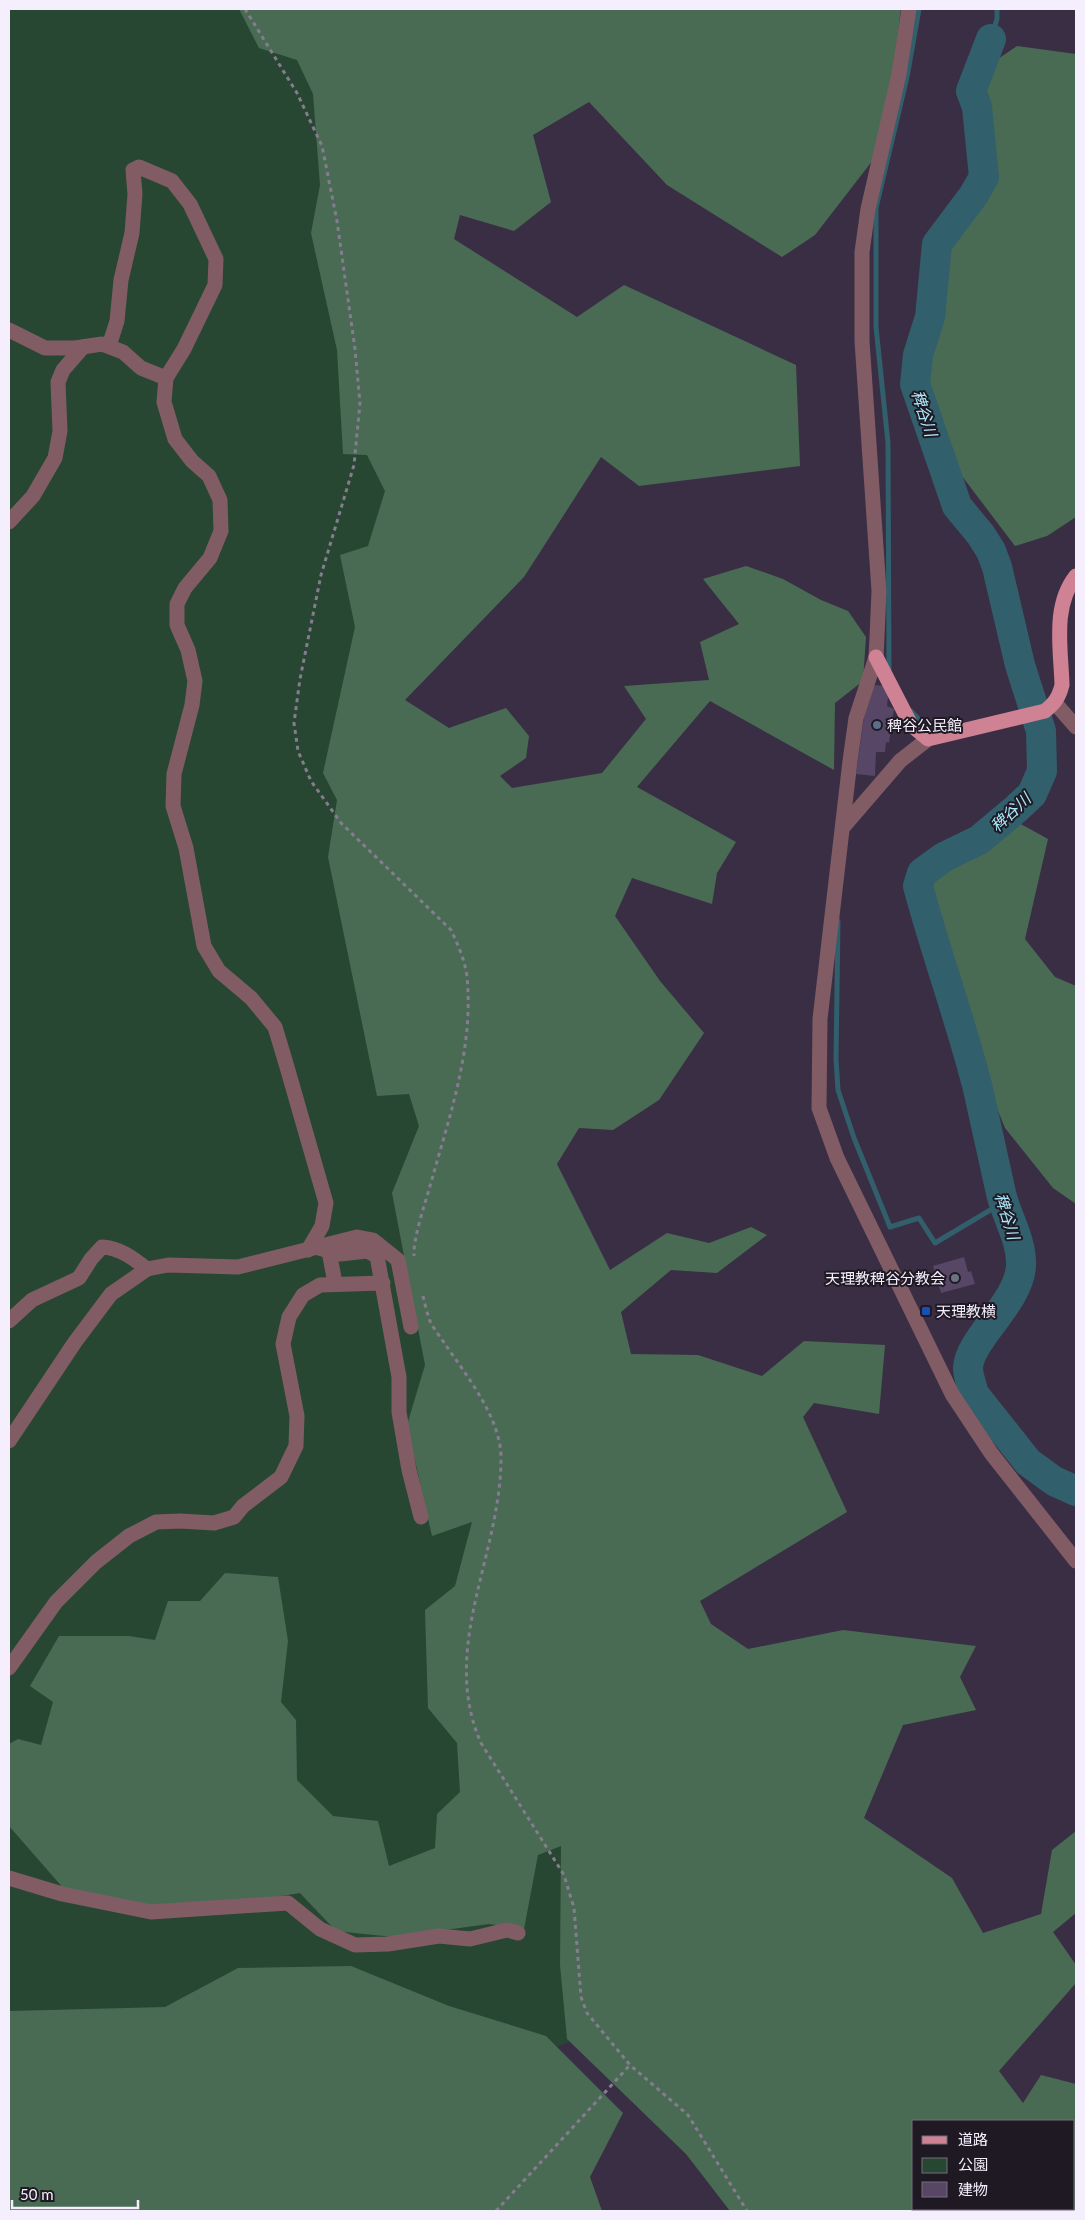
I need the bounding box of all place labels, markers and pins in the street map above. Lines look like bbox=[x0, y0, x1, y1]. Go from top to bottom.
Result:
place label: 稗谷公民館 bbox=[887, 716, 962, 734]
marker: 稗谷公民館 bbox=[871, 719, 883, 731]
place label: 天理教稗谷分教会 bbox=[825, 1269, 945, 1287]
marker: 天理教稗谷分教会 bbox=[949, 1272, 961, 1284]
place label: 天理教横 bbox=[936, 1302, 996, 1320]
marker: 天理教横 bbox=[920, 1305, 932, 1317]

